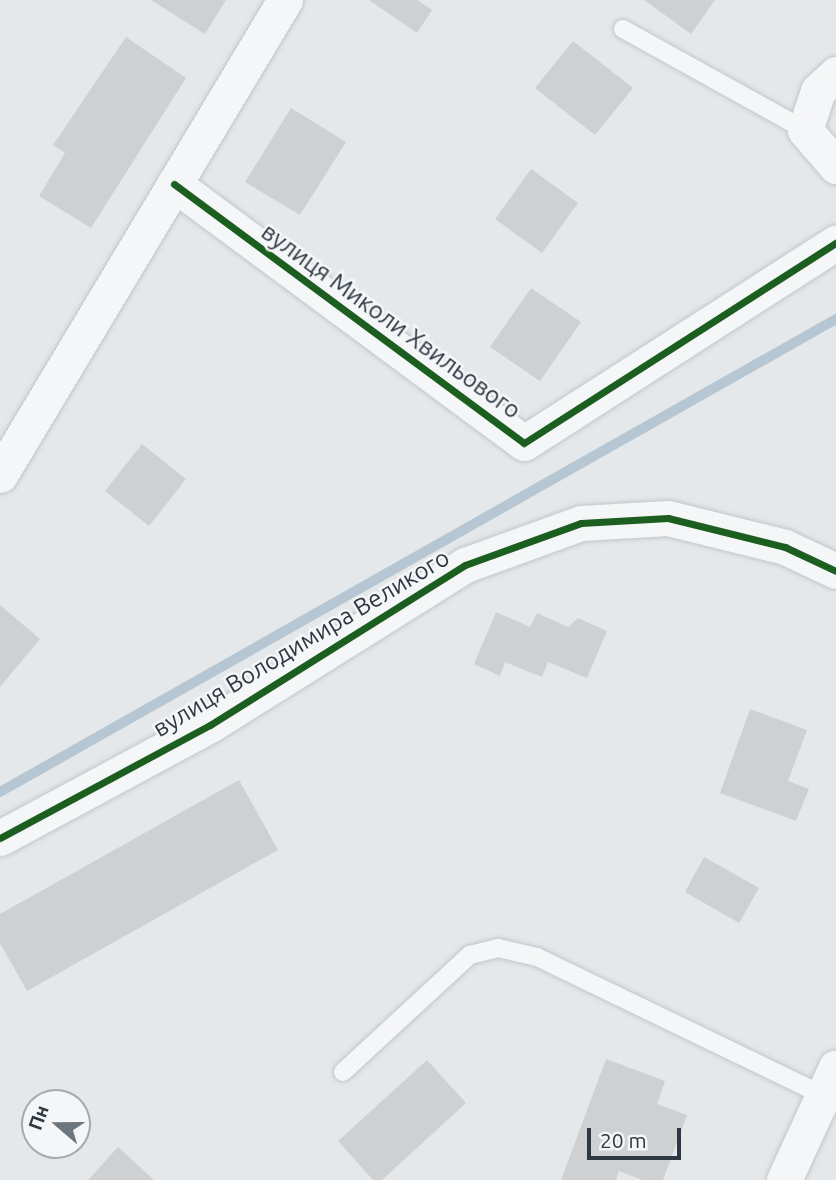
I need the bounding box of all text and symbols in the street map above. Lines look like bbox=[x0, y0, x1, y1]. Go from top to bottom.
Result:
street label: вулиця Миколи Хвильового bbox=[256, 217, 526, 425]
street label: вулиця Володимира Великого bbox=[148, 543, 454, 743]
north arrow bbox=[21, 1089, 91, 1159]
text: Пн bbox=[24, 1102, 53, 1133]
scale bar bbox=[591, 1114, 686, 1158]
text: 20 m bbox=[600, 1128, 647, 1152]

